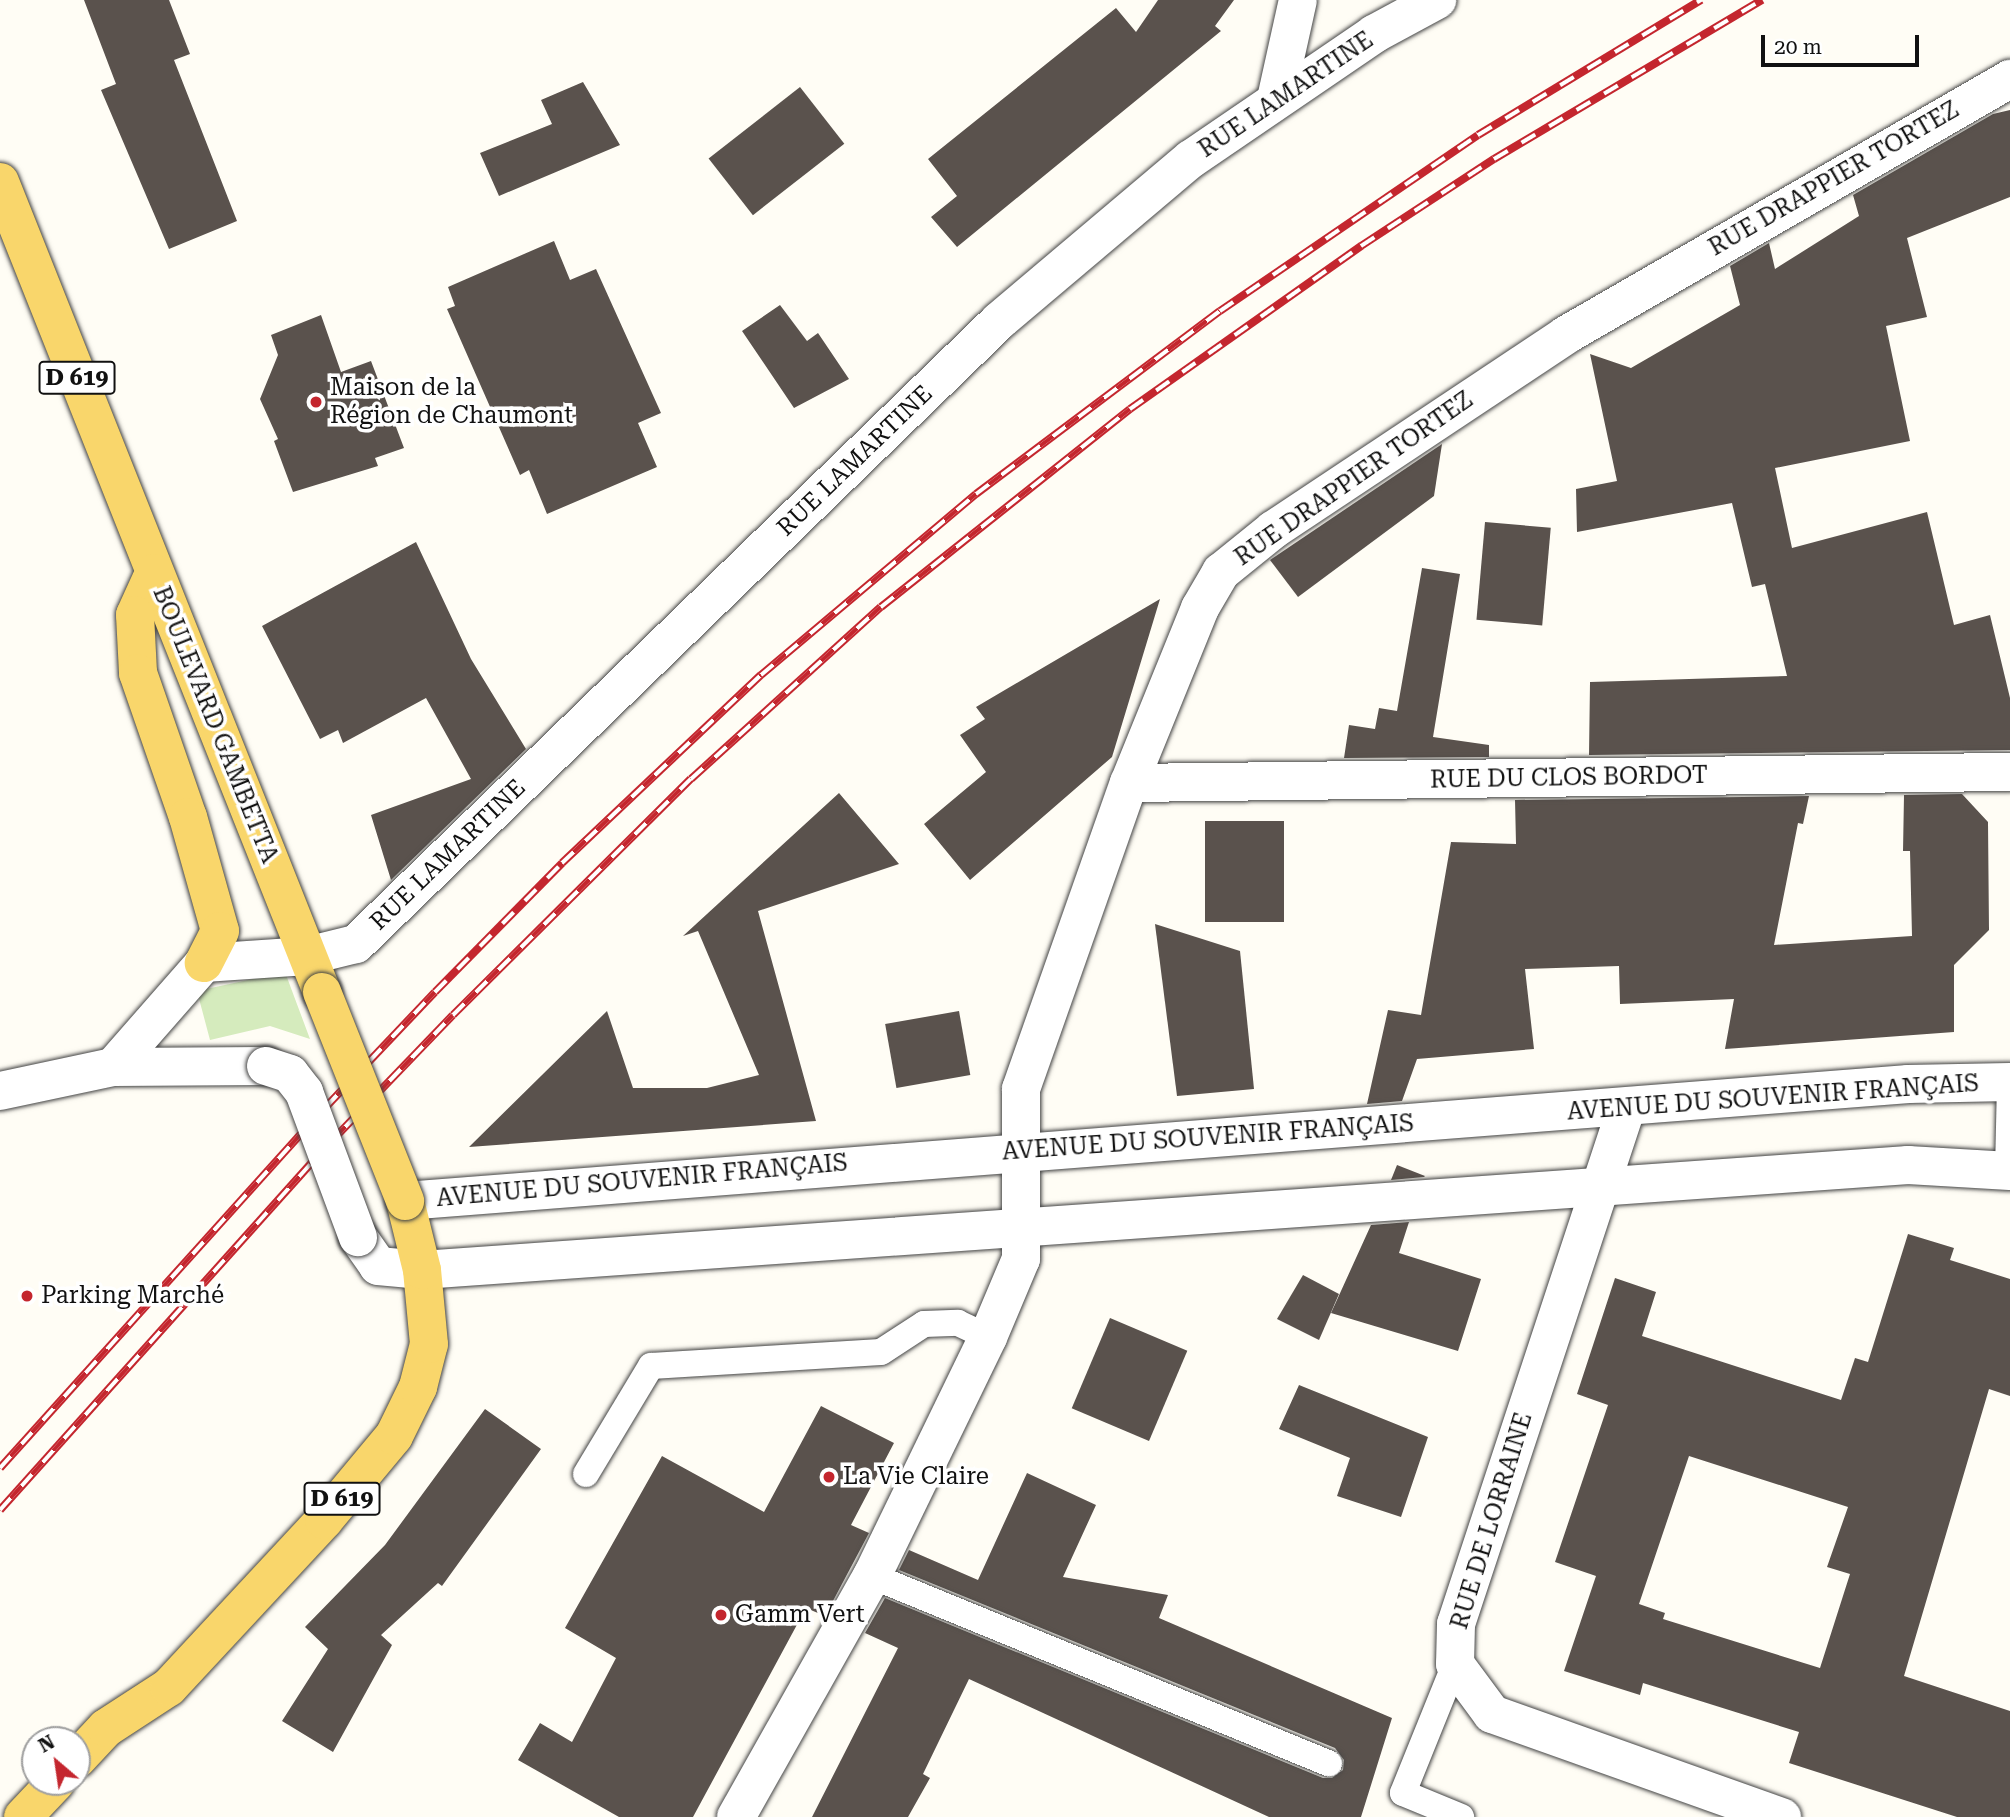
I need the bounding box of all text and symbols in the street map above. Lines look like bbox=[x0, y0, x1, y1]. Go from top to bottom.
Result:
scale bar bbox=[1765, 21, 1923, 65]
street label: RUE LAMARTINE bbox=[1193, 26, 1379, 164]
text: 20 m bbox=[1774, 35, 1822, 59]
street label: RUE DRAPPIER TORTEZ bbox=[1704, 96, 1964, 262]
road number: D 619 bbox=[38, 358, 116, 398]
place label: Maison de la Région de Chaumont bbox=[330, 374, 573, 430]
street label: RUE LAMARTINE bbox=[772, 380, 938, 542]
street label: RUE DRAPPIER TORTEZ bbox=[1229, 386, 1479, 572]
marker: Maison de la Région de Chaumont bbox=[308, 394, 324, 410]
street label: BOULEVARD GAMBETTA bbox=[146, 582, 284, 868]
street label: RUE DU CLOS BORDOT bbox=[1430, 761, 1708, 795]
street label: RUE LAMARTINE bbox=[365, 774, 531, 936]
street label: AVENUE DU SOUVENIR FRANÇAIS bbox=[1566, 1069, 1980, 1127]
street label: AVENUE DU SOUVENIR FRANÇAIS bbox=[1001, 1109, 1415, 1167]
street label: AVENUE DU SOUVENIR FRANÇAIS bbox=[435, 1149, 849, 1213]
place label: Parking Marché bbox=[41, 1282, 224, 1310]
marker: Parking Marché bbox=[19, 1288, 35, 1304]
street label: RUE DE LORRAINE bbox=[1445, 1409, 1539, 1633]
place label: La Vie Claire bbox=[843, 1463, 989, 1491]
marker: La Vie Claire bbox=[821, 1469, 837, 1485]
road number: D 619 bbox=[304, 1480, 380, 1518]
place label: Gamm Vert bbox=[735, 1601, 865, 1629]
marker: Gamm Vert bbox=[713, 1607, 729, 1623]
north arrow bbox=[21, 1726, 91, 1796]
text: N bbox=[35, 1730, 59, 1758]

